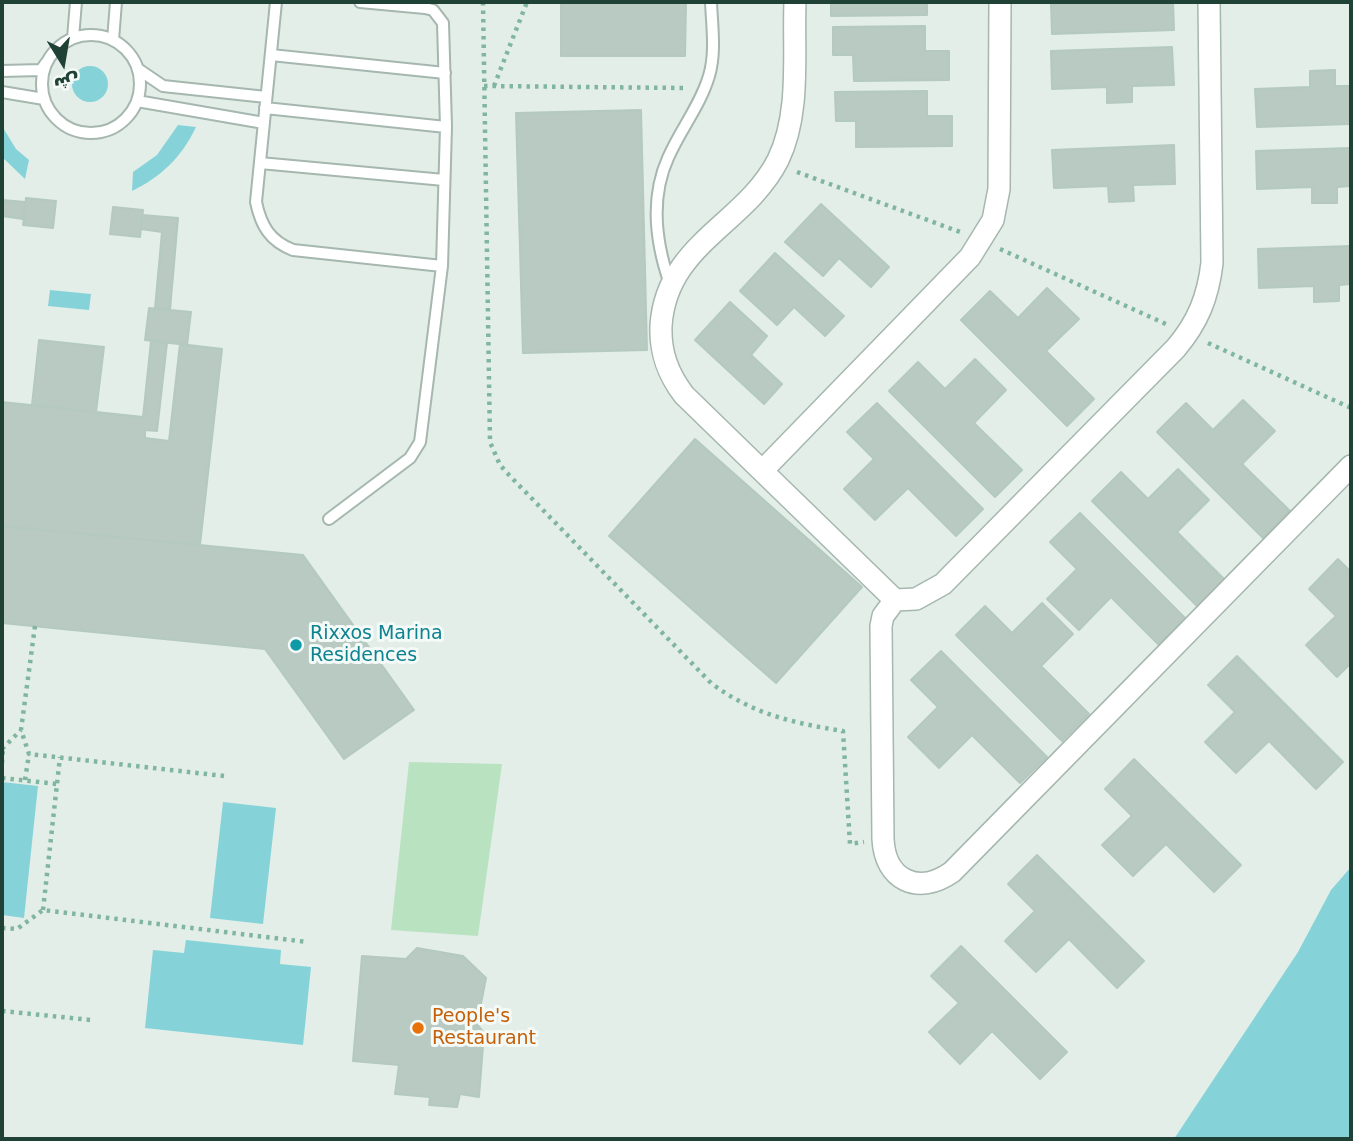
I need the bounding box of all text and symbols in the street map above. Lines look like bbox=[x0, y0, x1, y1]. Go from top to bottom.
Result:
north arrow bbox=[28, 28, 98, 98]
text: ش bbox=[52, 70, 82, 97]
place label: Rixxos Marina Residences bbox=[310, 623, 443, 667]
marker: Rixxos Marina Residences bbox=[288, 637, 304, 653]
place label: People's Restaurant bbox=[432, 1006, 536, 1050]
marker: People's Restaurant bbox=[410, 1020, 426, 1036]

